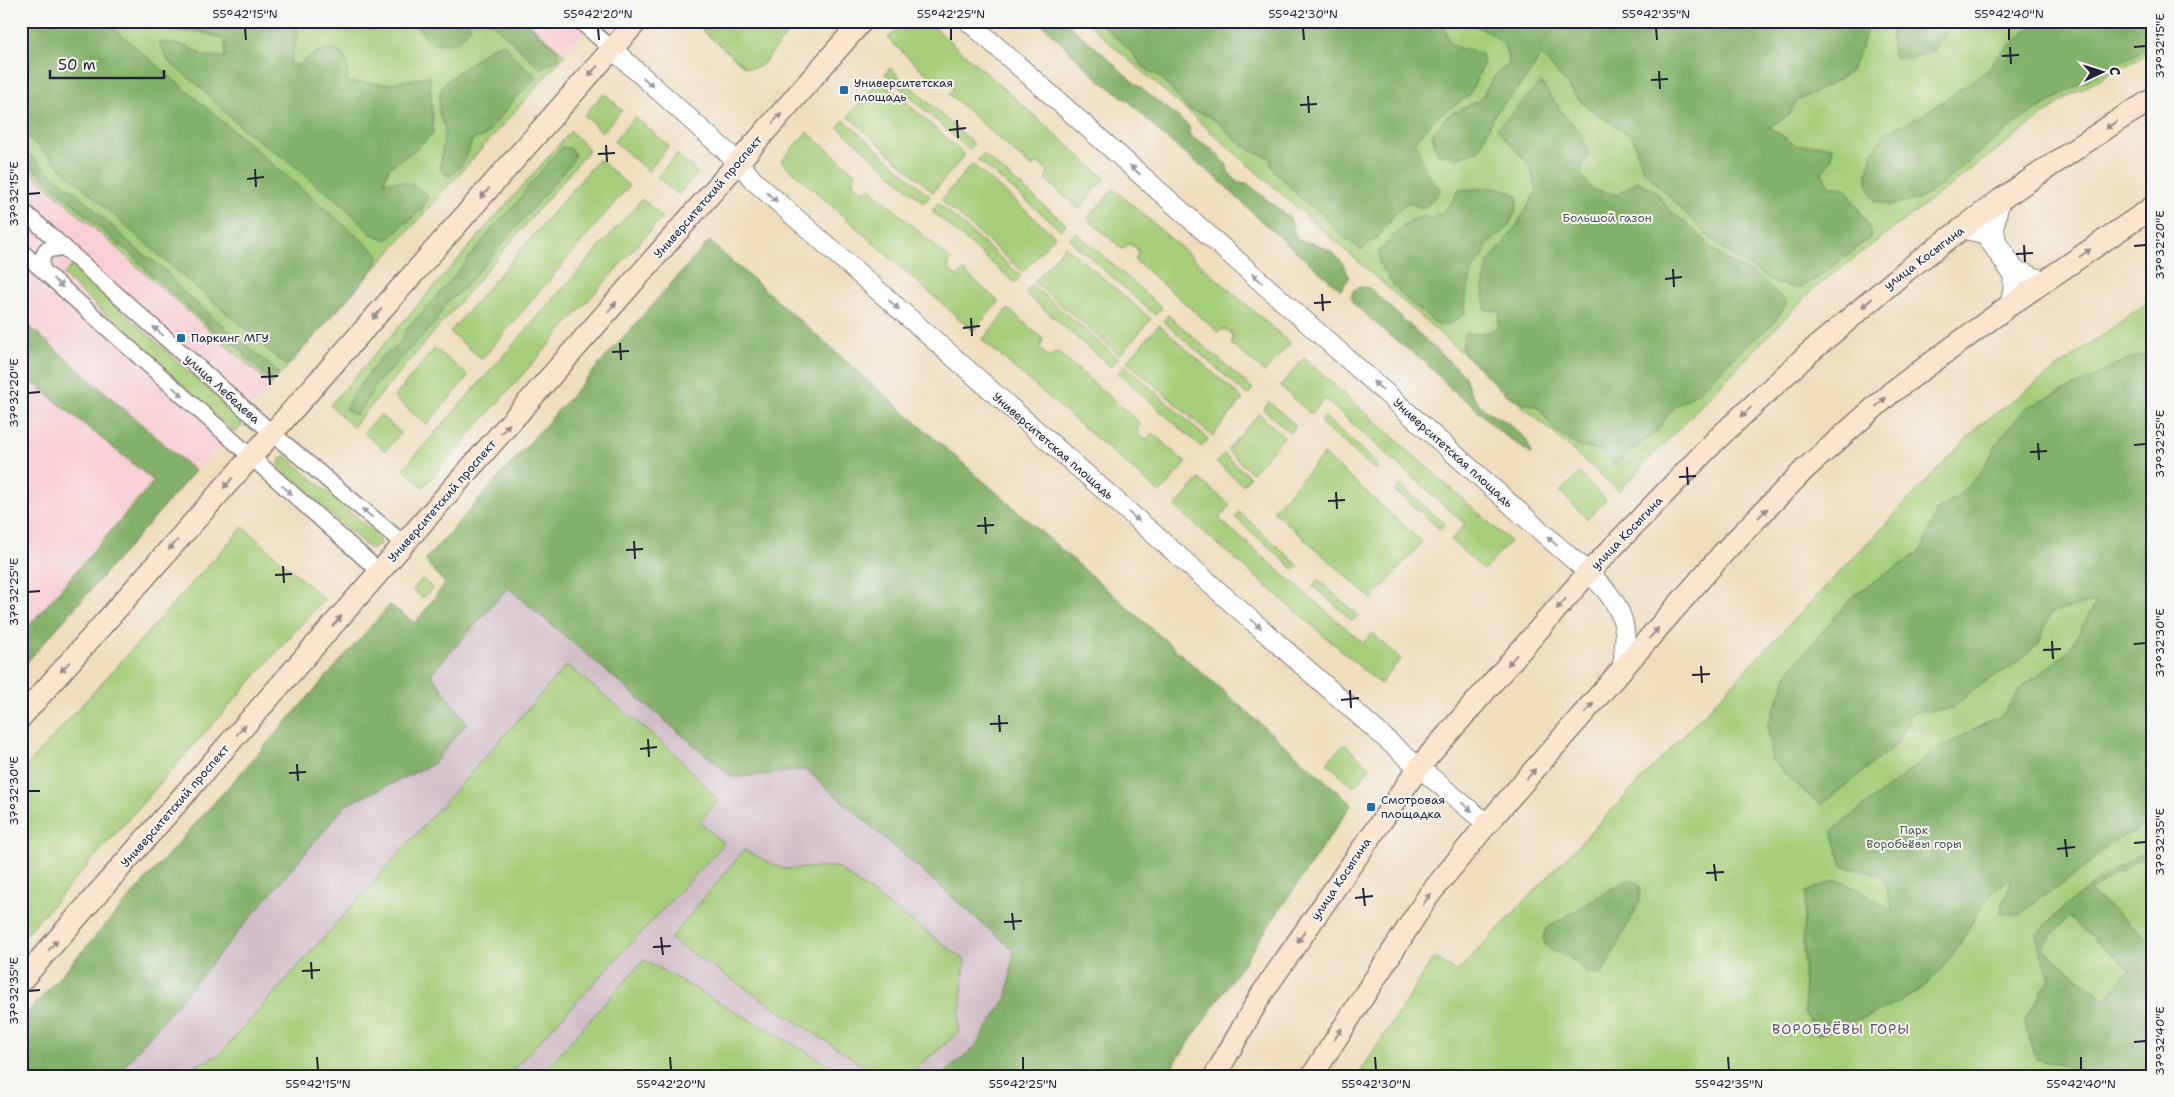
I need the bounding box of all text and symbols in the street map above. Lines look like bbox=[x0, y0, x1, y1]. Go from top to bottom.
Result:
text: 55°42'15"N bbox=[212, 6, 278, 22]
text: 55°42'20"N bbox=[563, 6, 633, 22]
text: 55°42'25"N bbox=[917, 6, 985, 22]
text: 55°42'30"N bbox=[1268, 6, 1338, 22]
text: 55°42'35"N bbox=[1622, 6, 1690, 22]
text: 55°42'40"N bbox=[1974, 6, 2044, 22]
text: 37°32'15"E bbox=[2152, 13, 2168, 79]
scale bar bbox=[50, 48, 164, 80]
north arrow bbox=[2076, 48, 2126, 98]
text: 50 m bbox=[58, 55, 96, 75]
one-way arrow bbox=[587, 64, 599, 76]
text: С bbox=[2106, 66, 2124, 76]
place label: Университетская площадь bbox=[854, 75, 953, 105]
one-way arrow bbox=[642, 76, 654, 88]
marker: Университетская площадь bbox=[838, 84, 850, 96]
one-way arrow bbox=[771, 113, 783, 125]
one-way arrow bbox=[2104, 120, 2118, 130]
street label: Университетский проспект bbox=[650, 132, 766, 262]
text: 37°32'15"E bbox=[6, 161, 22, 227]
one-way arrow bbox=[1130, 164, 1142, 176]
one-way arrow bbox=[479, 186, 491, 198]
one-way arrow bbox=[766, 191, 778, 203]
park label: Большой газон bbox=[1562, 210, 1652, 226]
text: 37°32'20"E bbox=[2152, 210, 2168, 280]
street label: улица Косыгина bbox=[1881, 222, 1968, 293]
one-way arrow bbox=[2078, 248, 2091, 258]
one-way arrow bbox=[1251, 272, 1263, 284]
one-way arrow bbox=[51, 277, 63, 289]
one-way arrow bbox=[1861, 298, 1874, 309]
one-way arrow bbox=[887, 299, 899, 311]
one-way arrow bbox=[606, 301, 618, 313]
one-way arrow bbox=[372, 308, 383, 321]
one-way arrow bbox=[152, 325, 164, 337]
place label: Паркинг МГУ bbox=[191, 330, 269, 346]
marker: Паркинг МГУ bbox=[175, 332, 187, 344]
street label: улица Лебедева bbox=[181, 351, 264, 428]
text: 37°32'20"E bbox=[6, 358, 22, 428]
one-way arrow bbox=[1372, 381, 1384, 392]
one-way arrow bbox=[172, 386, 184, 398]
street label: Университетская площадь bbox=[989, 389, 1117, 503]
street label: Университетская площадь bbox=[1390, 395, 1516, 511]
one-way arrow bbox=[1875, 396, 1887, 408]
one-way arrow bbox=[1740, 406, 1752, 418]
text: 37°32'25"E bbox=[2152, 410, 2168, 478]
one-way arrow bbox=[499, 423, 511, 435]
street label: Университетский проспект bbox=[384, 436, 500, 566]
one-way arrow bbox=[223, 477, 234, 489]
one-way arrow bbox=[281, 484, 294, 495]
street label: улица Косыгина bbox=[1588, 492, 1667, 573]
one-way arrow bbox=[361, 507, 373, 519]
one-way arrow bbox=[1756, 507, 1768, 519]
one-way arrow bbox=[1127, 511, 1140, 522]
one-way arrow bbox=[1546, 535, 1558, 547]
one-way arrow bbox=[167, 539, 179, 551]
text: 37°32'25"E bbox=[6, 558, 22, 626]
one-way arrow bbox=[1555, 598, 1567, 610]
text: 37°32'30"E bbox=[2152, 608, 2168, 678]
one-way arrow bbox=[331, 615, 342, 628]
one-way arrow bbox=[1249, 618, 1261, 630]
one-way arrow bbox=[1648, 627, 1659, 640]
one-way arrow bbox=[1507, 653, 1518, 666]
one-way arrow bbox=[60, 661, 71, 673]
one-way arrow bbox=[1583, 702, 1595, 714]
one-way arrow bbox=[235, 725, 247, 737]
street label: Университетский проспект bbox=[117, 741, 233, 871]
text: 37°32'30"E bbox=[6, 756, 22, 826]
one-way arrow bbox=[1526, 767, 1537, 780]
place label: Смотровая площадка bbox=[1381, 792, 1445, 822]
marker: Смотровая площадка bbox=[1365, 801, 1377, 813]
one-way arrow bbox=[1460, 801, 1472, 813]
text: 37°32'35"E bbox=[2152, 808, 2168, 876]
park label: Парк Воробьёвы горы bbox=[1866, 822, 1962, 852]
street label: улица Косыгина bbox=[1307, 834, 1375, 924]
one-way arrow bbox=[1422, 892, 1432, 905]
one-way arrow bbox=[1296, 930, 1306, 944]
one-way arrow bbox=[48, 938, 59, 951]
text: 37°32'35"E bbox=[6, 957, 22, 1025]
text: 37°32'40"E bbox=[2152, 1006, 2168, 1076]
district label: ВОРОБЬЁВЫ ГОРЫ bbox=[1772, 1020, 1910, 1038]
one-way arrow bbox=[1333, 1028, 1343, 1041]
text: 55°42'15"N bbox=[285, 1076, 351, 1092]
text: 55°42'20"N bbox=[636, 1076, 706, 1092]
text: 55°42'25"N bbox=[989, 1076, 1057, 1092]
text: 55°42'30"N bbox=[1341, 1076, 1411, 1092]
text: 55°42'35"N bbox=[1695, 1076, 1763, 1092]
text: 55°42'40"N bbox=[2046, 1076, 2116, 1092]

